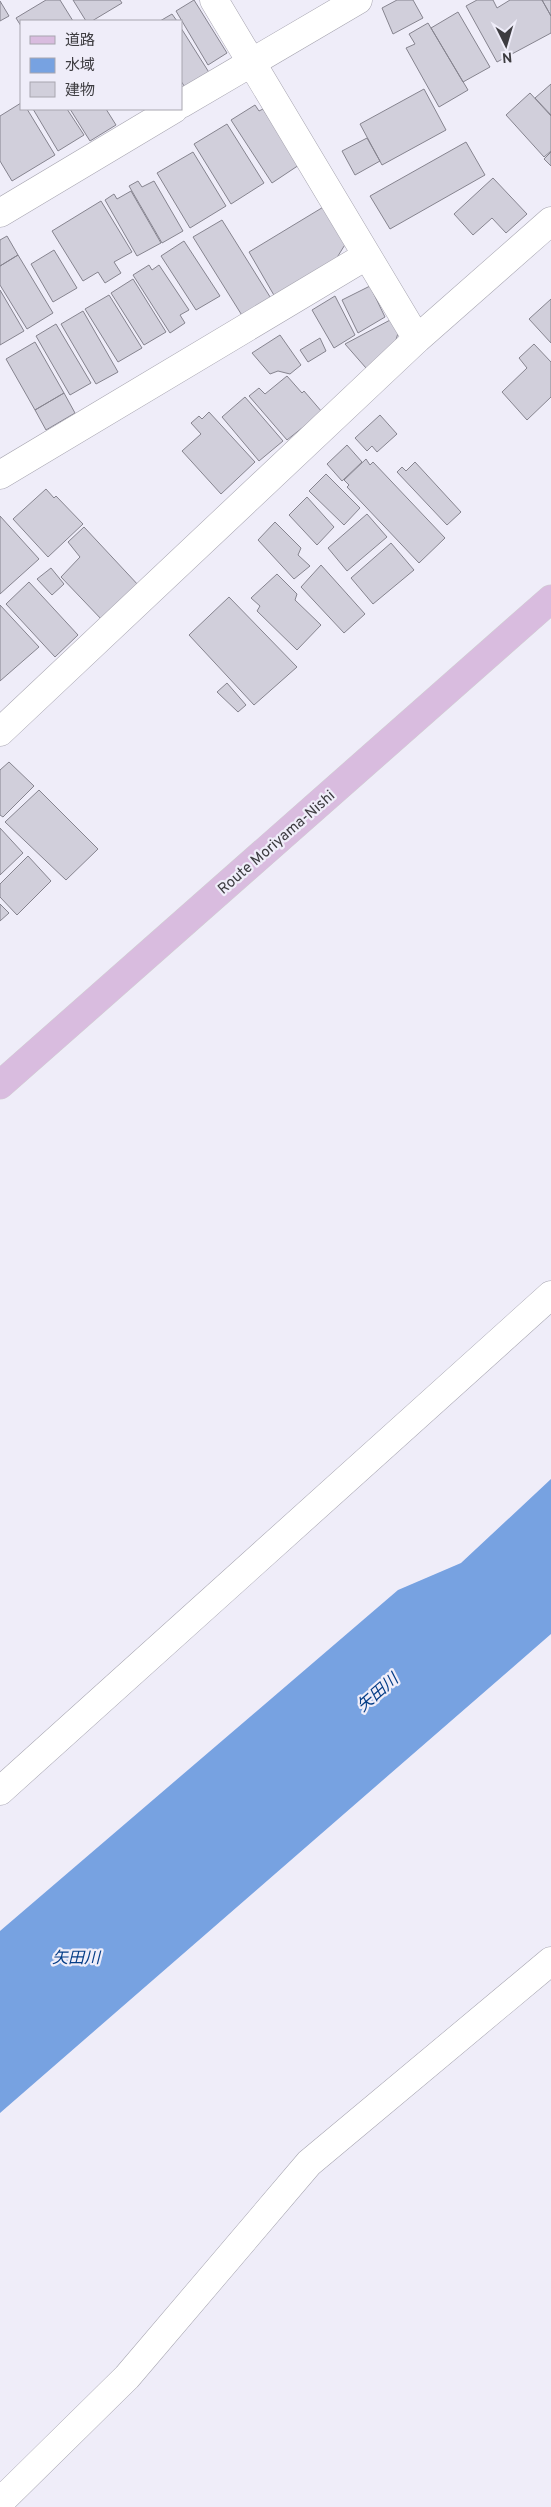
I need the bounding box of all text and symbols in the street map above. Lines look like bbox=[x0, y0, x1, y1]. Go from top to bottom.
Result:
legend bbox=[20, 20, 182, 110]
north arrow bbox=[481, 20, 531, 70]
text: 道路 bbox=[65, 32, 95, 51]
text: N bbox=[501, 48, 513, 65]
text: 水域 bbox=[65, 57, 95, 76]
text: 建物 bbox=[65, 82, 95, 101]
street label: Route Moriyama-Nishi bbox=[214, 787, 340, 899]
water label: 矢田川 bbox=[354, 1669, 404, 1717]
water label: 矢田川 bbox=[52, 1949, 102, 1969]

